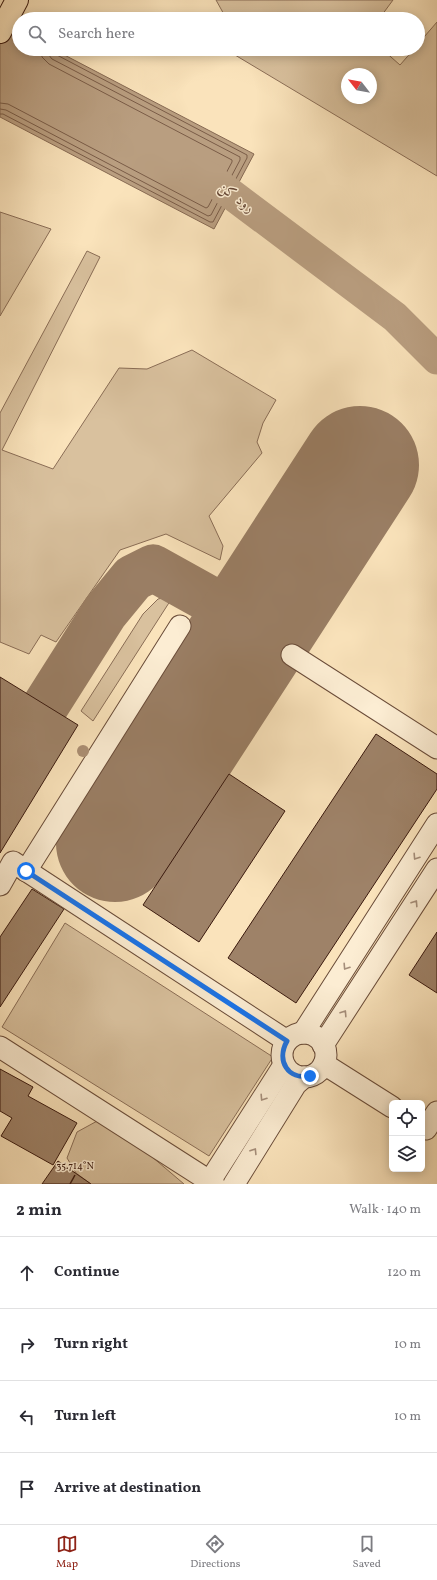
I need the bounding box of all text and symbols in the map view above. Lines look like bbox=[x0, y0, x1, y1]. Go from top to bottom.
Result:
search box bbox=[12, 12, 425, 56]
icon: search bbox=[26, 23, 48, 45]
text: Search here bbox=[58, 24, 135, 45]
north arrow bbox=[341, 68, 377, 104]
water label: رود کن bbox=[213, 177, 259, 219]
one-way arrow bbox=[413, 853, 421, 860]
route start bbox=[17, 862, 35, 880]
one-way arrow bbox=[410, 900, 418, 907]
one-way arrow bbox=[344, 962, 351, 969]
one-way arrow bbox=[340, 1010, 347, 1017]
route end bbox=[301, 1067, 319, 1085]
one-way arrow bbox=[261, 1093, 268, 1100]
map controls bbox=[389, 1100, 425, 1172]
button: locate bbox=[389, 1100, 425, 1136]
button: layers bbox=[389, 1136, 425, 1172]
one-way arrow bbox=[249, 1148, 257, 1155]
text: 35.714°N bbox=[56, 1159, 94, 1173]
text: 2 min bbox=[16, 1199, 62, 1222]
text: Walk · 140 m bbox=[349, 1201, 421, 1219]
icon: ahead bbox=[16, 1262, 38, 1284]
text: Continue bbox=[54, 1262, 119, 1283]
text: 120 m bbox=[387, 1264, 421, 1282]
icon: right bbox=[16, 1334, 38, 1356]
text: Turn right bbox=[54, 1334, 128, 1355]
text: 10 m bbox=[394, 1336, 421, 1354]
icon: left bbox=[16, 1406, 38, 1428]
text: Turn left bbox=[54, 1406, 116, 1427]
text: 10 m bbox=[394, 1408, 421, 1426]
icon: arrive bbox=[16, 1478, 38, 1500]
text: Arrive at destination bbox=[54, 1478, 201, 1499]
tab: Map bbox=[56, 1533, 78, 1572]
tab: Directions bbox=[190, 1533, 241, 1572]
tab: Saved bbox=[353, 1533, 381, 1572]

